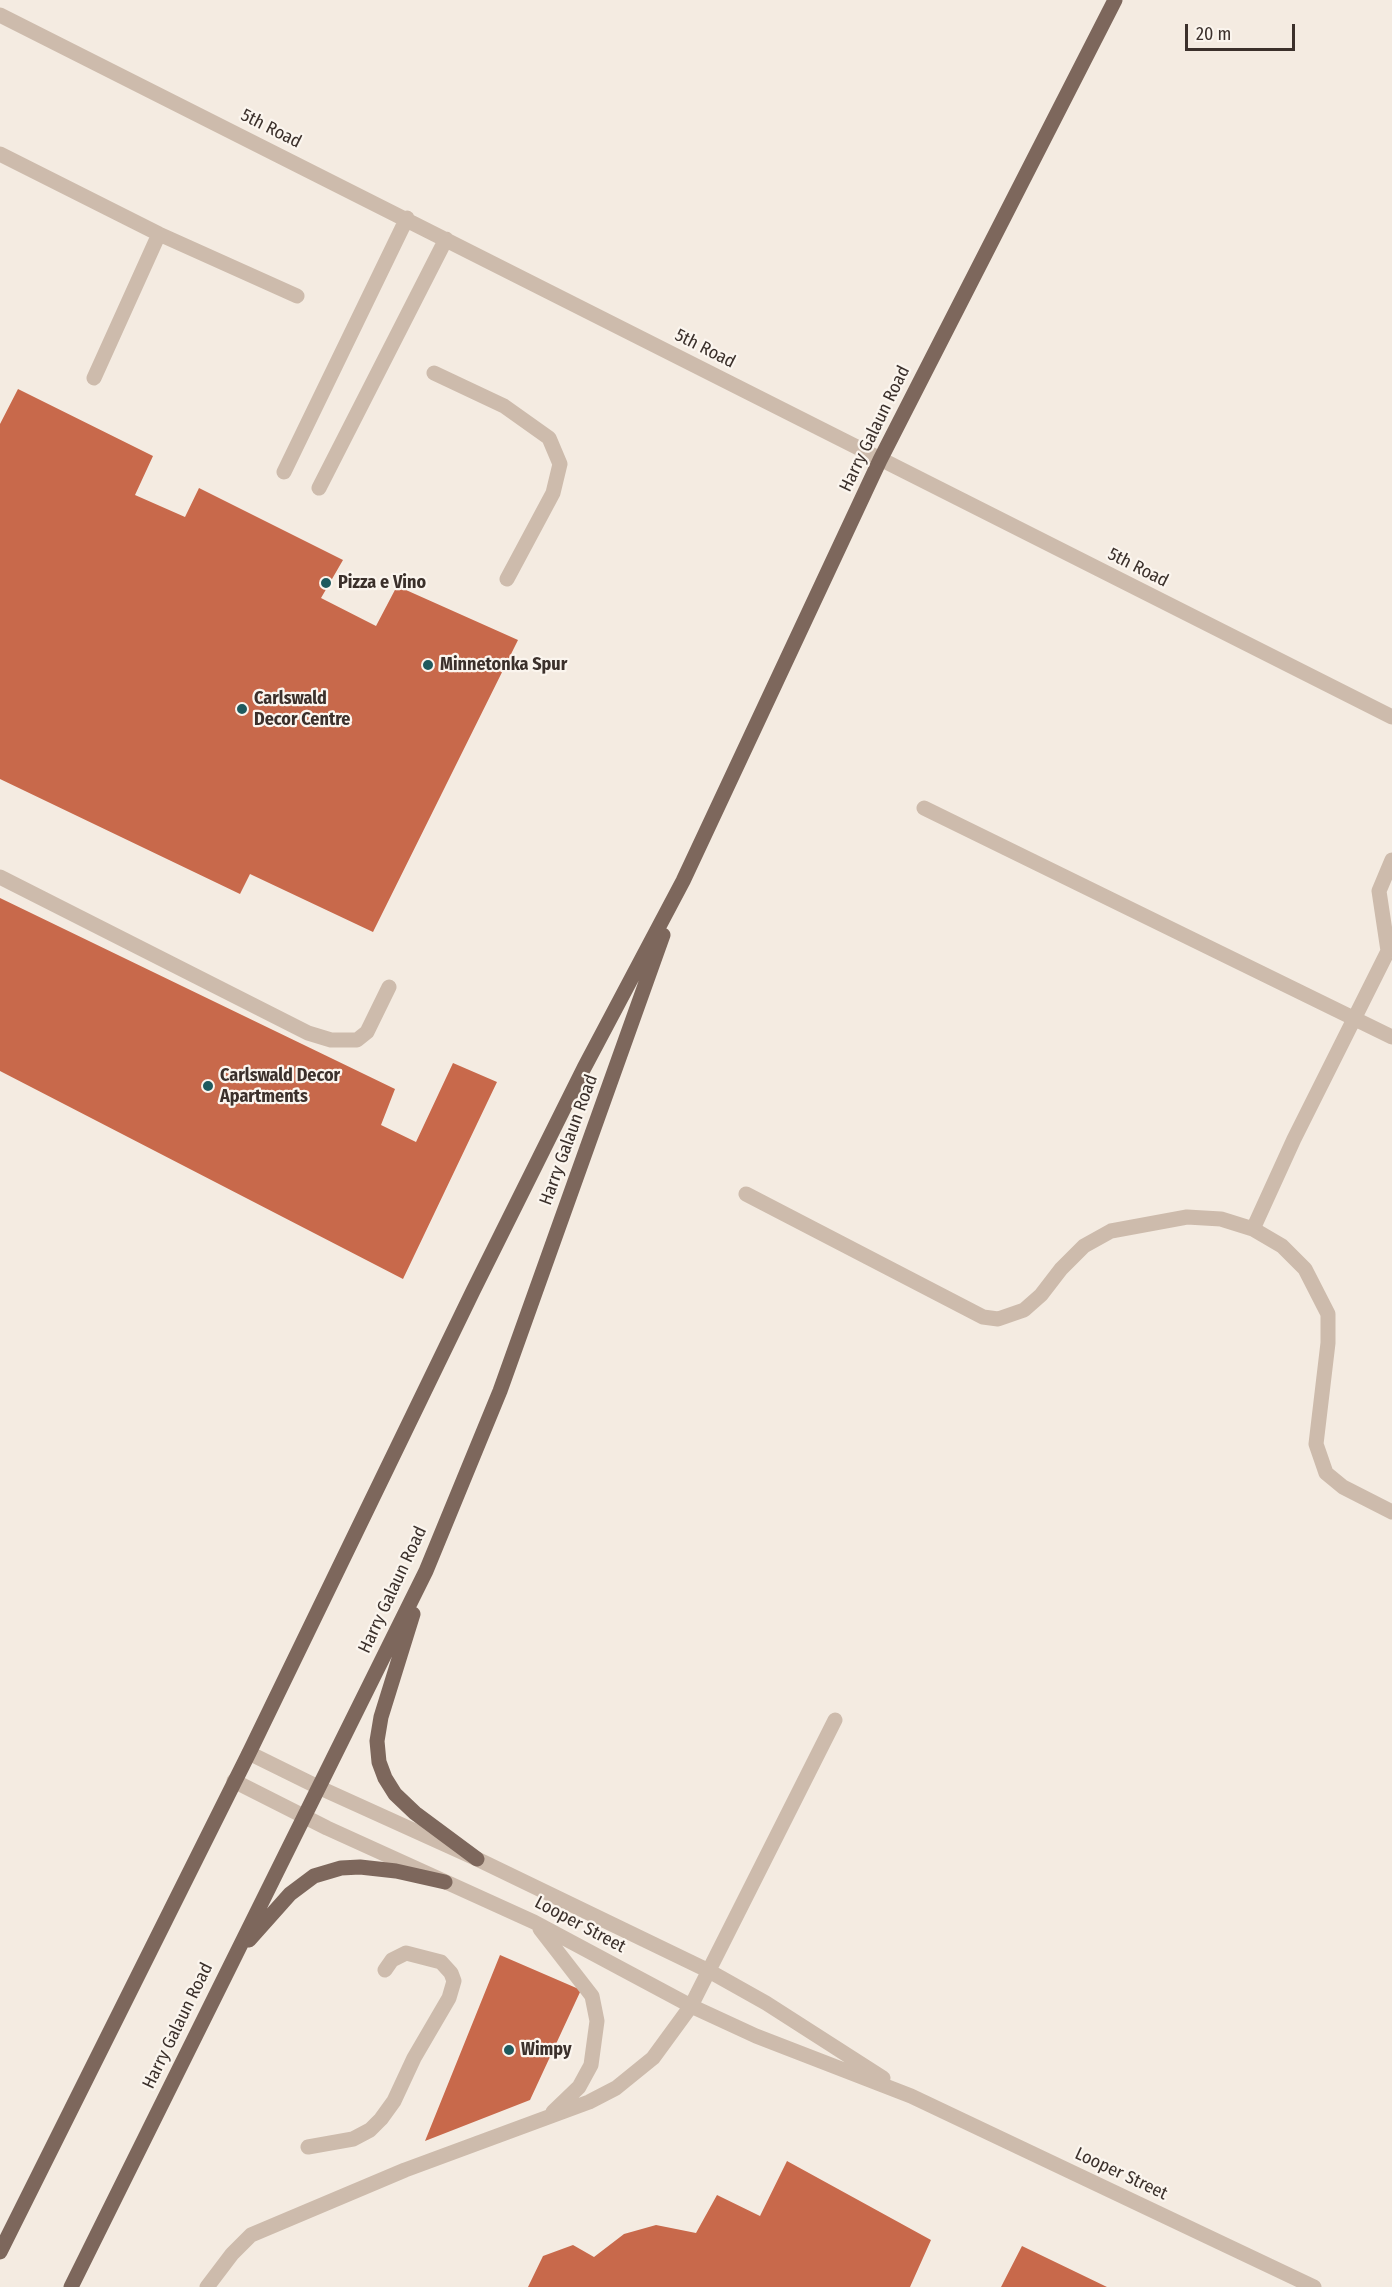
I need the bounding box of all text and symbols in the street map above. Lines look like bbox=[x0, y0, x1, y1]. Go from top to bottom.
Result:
scale bar bbox=[1188, 12, 1298, 50]
text: 20 m bbox=[1196, 23, 1231, 45]
street label: 5th Road bbox=[237, 105, 305, 153]
street label: 5th Road bbox=[671, 325, 739, 373]
street label: Harry Galaun Road bbox=[835, 363, 915, 495]
street label: 5th Road bbox=[1104, 544, 1172, 592]
place label: Pizza e Vino bbox=[338, 572, 426, 594]
marker: Pizza e Vino bbox=[319, 576, 333, 590]
place label: Minnetonka Spur bbox=[440, 654, 567, 676]
marker: Minnetonka Spur bbox=[421, 658, 435, 672]
place label: Carlswald Decor Centre bbox=[254, 688, 350, 730]
marker: Carlswald Decor Centre bbox=[235, 702, 249, 716]
place label: Carlswald Decor Apartments bbox=[220, 1065, 340, 1108]
street label: Harry Galaun Road bbox=[535, 1072, 603, 1208]
marker: Carlswald Decor Apartments bbox=[201, 1079, 215, 1093]
street label: Harry Galaun Road bbox=[354, 1523, 432, 1657]
street label: Looper Street bbox=[531, 1892, 629, 1958]
street label: Harry Galaun Road bbox=[138, 1960, 218, 2092]
place label: Wimpy bbox=[521, 2039, 571, 2061]
marker: Wimpy bbox=[502, 2043, 516, 2057]
street label: Looper Street bbox=[1071, 2143, 1171, 2205]

